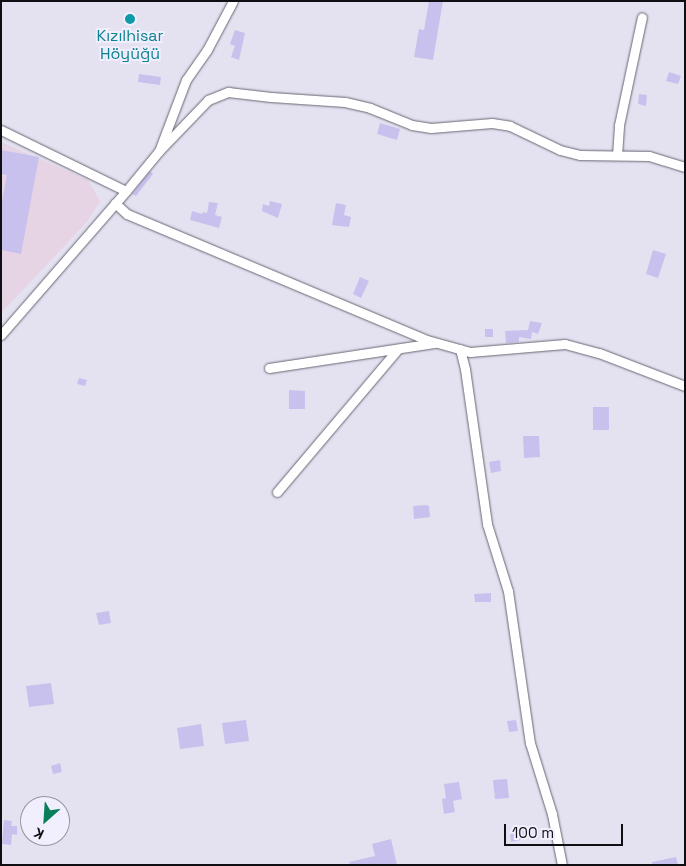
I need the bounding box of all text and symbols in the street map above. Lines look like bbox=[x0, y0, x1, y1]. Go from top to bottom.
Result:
marker: Kızılhisar Höyüğü bbox=[124, 13, 136, 25]
place label: Kızılhisar Höyüğü bbox=[96, 26, 164, 64]
north arrow bbox=[20, 796, 70, 846]
scale bar bbox=[506, 814, 625, 846]
text: 100 m bbox=[512, 823, 554, 842]
text: K bbox=[31, 824, 47, 844]

